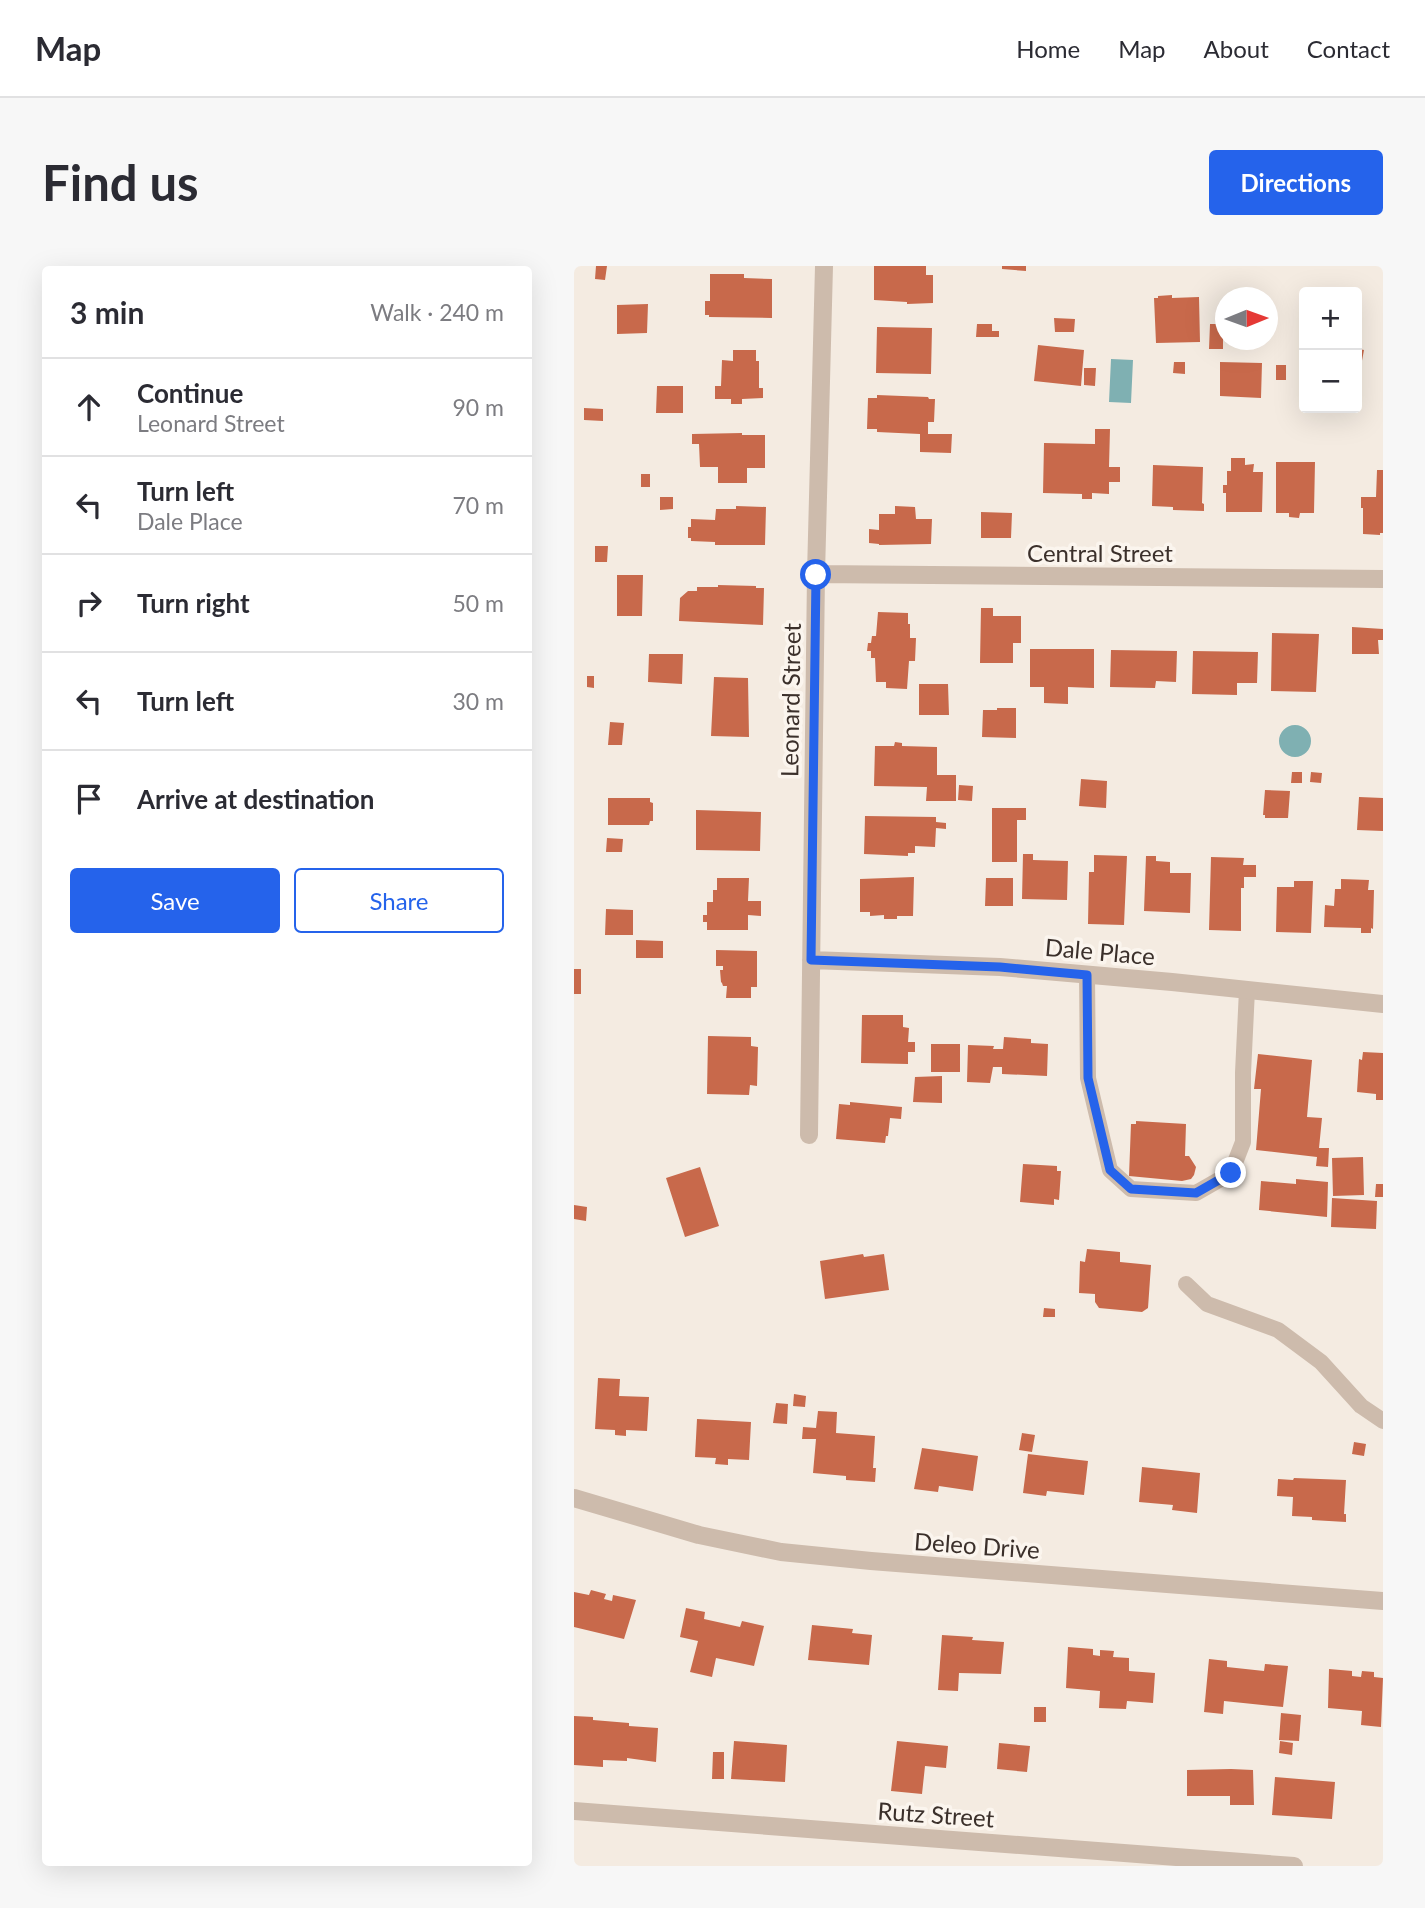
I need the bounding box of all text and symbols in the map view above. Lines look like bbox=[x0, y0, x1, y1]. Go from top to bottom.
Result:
text: Map bbox=[35, 28, 101, 68]
text: Home bbox=[1016, 34, 1080, 63]
text: Map bbox=[1118, 34, 1166, 63]
text: About bbox=[1204, 34, 1269, 63]
text: Contact bbox=[1307, 34, 1390, 63]
button: Directions bbox=[1209, 150, 1383, 215]
text: Find us bbox=[42, 153, 199, 211]
north arrow bbox=[1215, 287, 1278, 350]
map controls bbox=[1299, 287, 1362, 413]
button: + bbox=[1299, 287, 1362, 350]
text: 3 min bbox=[70, 294, 144, 330]
text: Walk · 240 m bbox=[370, 298, 504, 326]
button: − bbox=[1299, 350, 1362, 413]
text: Continue bbox=[137, 377, 243, 409]
icon: ahead bbox=[70, 388, 108, 426]
text: 90 m bbox=[453, 393, 504, 421]
text: Leonard Street bbox=[137, 409, 285, 437]
text: Turn left bbox=[137, 475, 234, 507]
icon: left bbox=[70, 486, 108, 524]
text: 70 m bbox=[453, 491, 504, 519]
text: Dale Place bbox=[137, 507, 243, 535]
street label: Central Street bbox=[1027, 538, 1173, 567]
route start bbox=[800, 559, 831, 590]
icon: right bbox=[70, 584, 108, 622]
text: Turn right bbox=[137, 587, 250, 619]
text: 50 m bbox=[453, 589, 504, 617]
street label: Leonard Street bbox=[774, 622, 806, 777]
icon: left bbox=[70, 682, 108, 720]
text: Turn left bbox=[137, 685, 234, 717]
text: 30 m bbox=[453, 687, 504, 715]
icon: arrive bbox=[70, 780, 108, 818]
text: Arrive at destination bbox=[137, 783, 374, 815]
button: Save bbox=[70, 868, 280, 933]
button: Share bbox=[294, 868, 504, 933]
street label: Dale Place bbox=[1044, 932, 1156, 970]
route end bbox=[1215, 1157, 1246, 1188]
street label: Deleo Drive bbox=[913, 1526, 1041, 1564]
street label: Rutz Street bbox=[877, 1795, 996, 1833]

